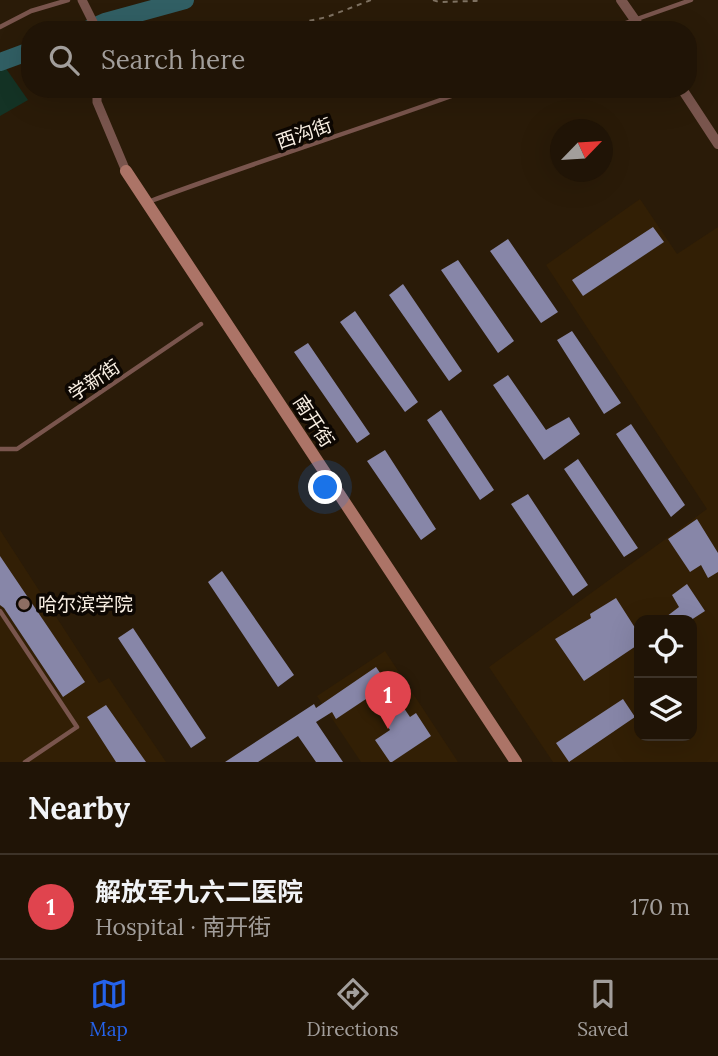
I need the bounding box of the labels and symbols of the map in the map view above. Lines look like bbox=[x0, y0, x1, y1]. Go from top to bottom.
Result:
street label: 西沟街 bbox=[273, 112, 335, 154]
north arrow bbox=[550, 119, 613, 182]
street label: 学新街 bbox=[64, 354, 124, 406]
street label: 南开街 bbox=[288, 391, 340, 451]
your location bbox=[308, 470, 342, 504]
place label: 哈尔滨学院 bbox=[38, 592, 133, 616]
marker: 哈尔滨学院 bbox=[16, 596, 32, 612]
pin: 1 bbox=[365, 671, 411, 729]

